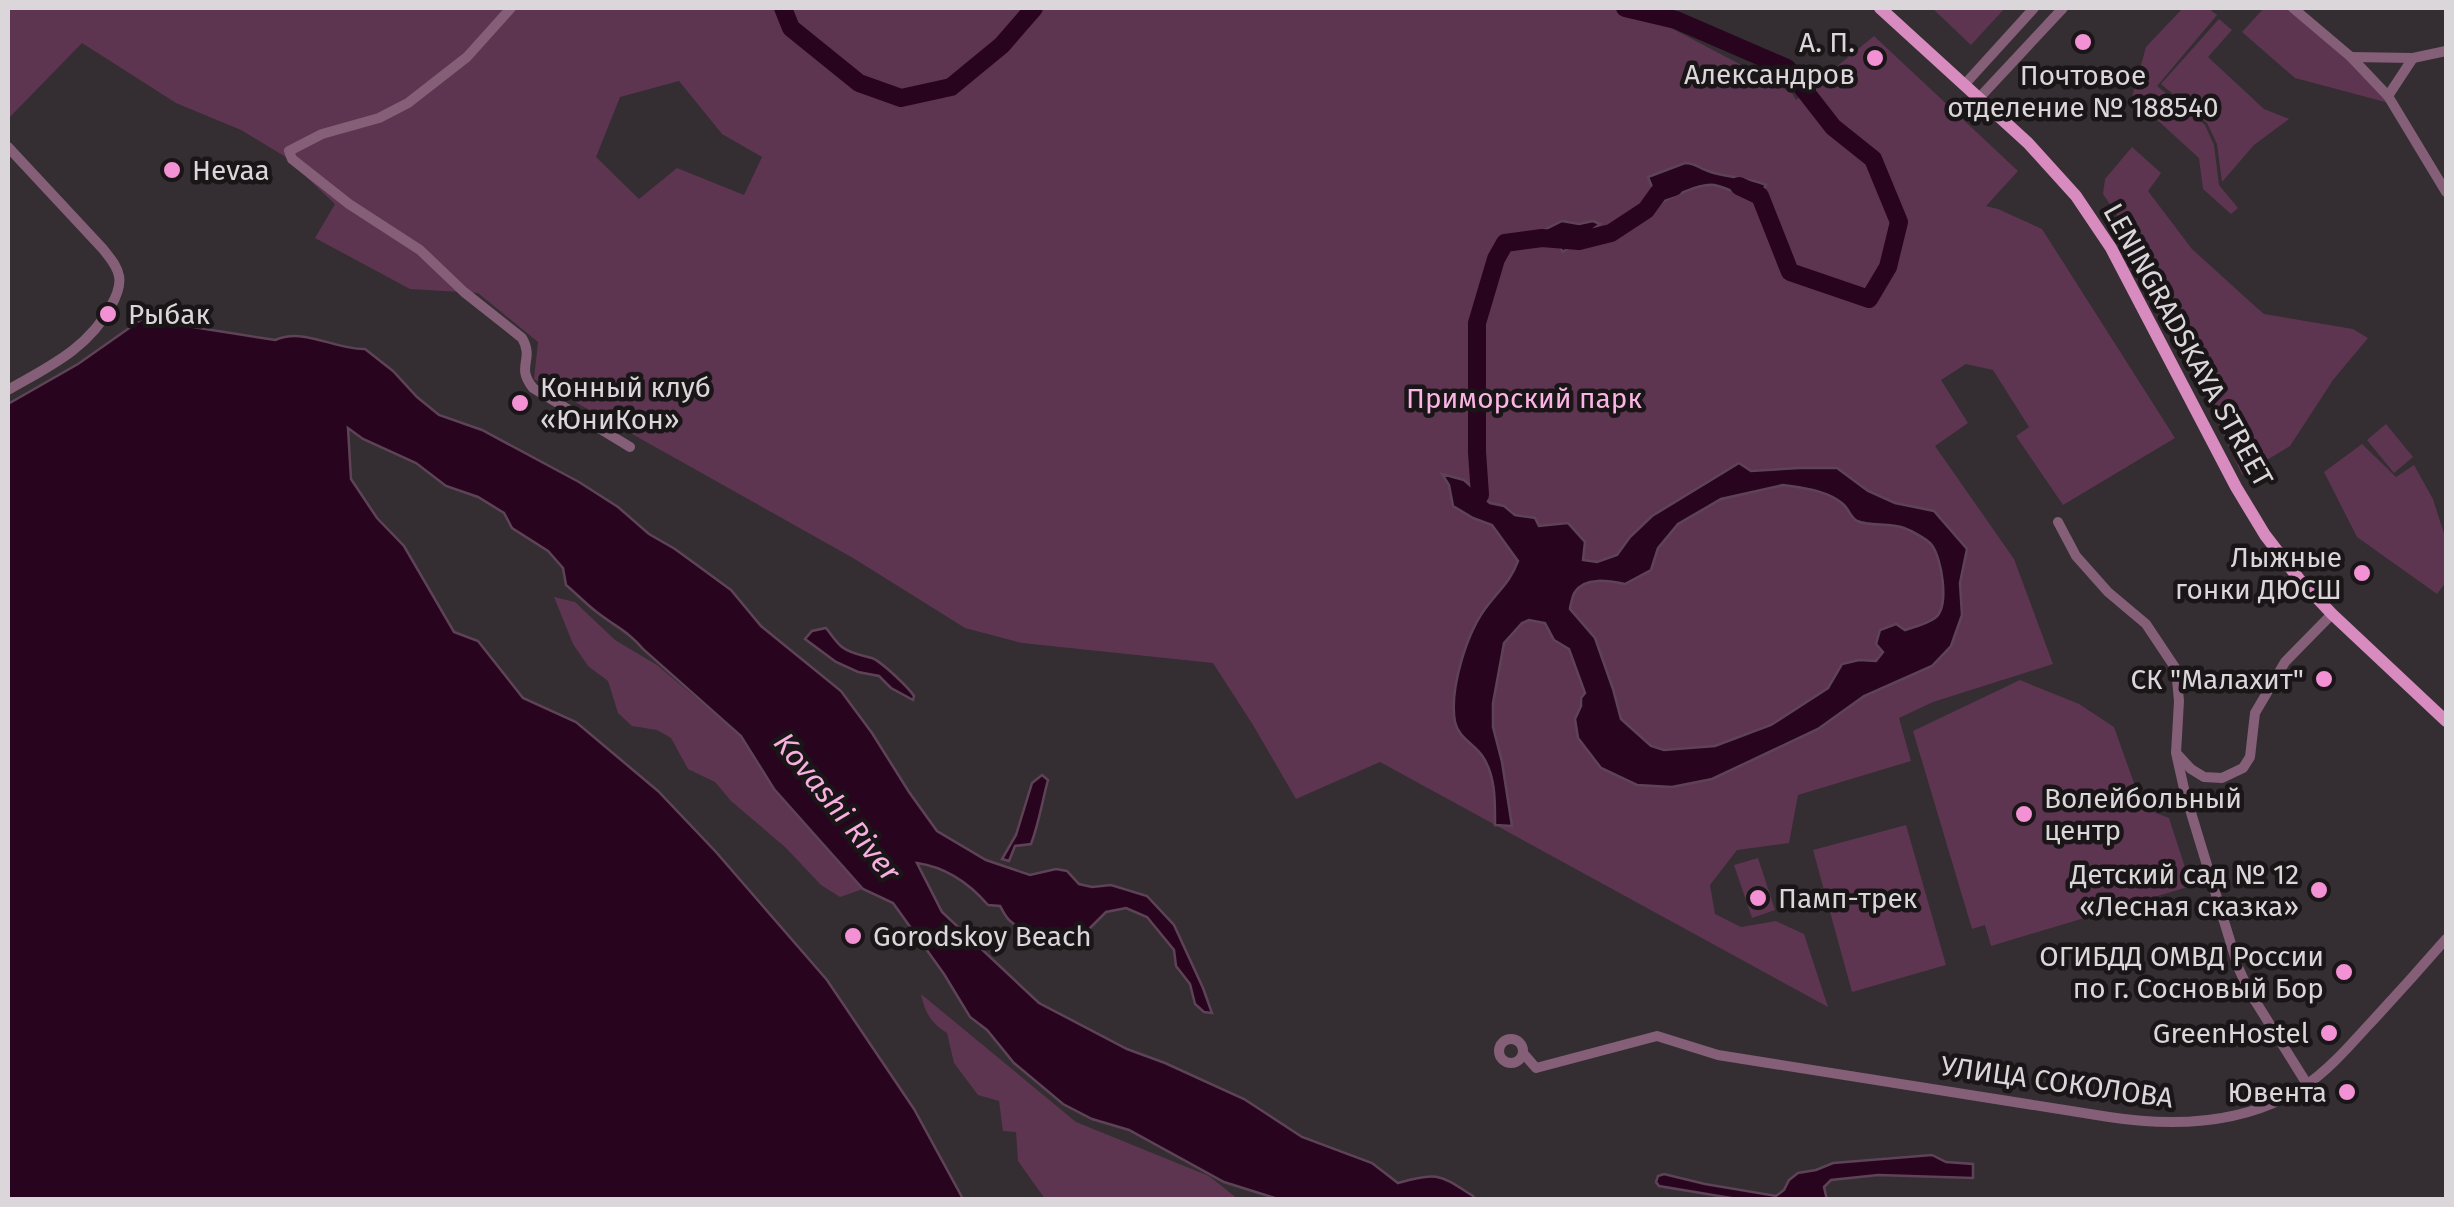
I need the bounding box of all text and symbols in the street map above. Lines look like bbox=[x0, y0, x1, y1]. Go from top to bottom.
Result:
place label: А. П. Александров bbox=[1684, 26, 1855, 91]
marker: Почтовое отделение № 188540 bbox=[2072, 31, 2094, 53]
marker: А. П. Александров bbox=[1864, 47, 1886, 69]
place label: Почтовое отделение № 188540 bbox=[1947, 59, 2219, 124]
place label: Hevaa bbox=[192, 154, 270, 187]
marker: Hevaa bbox=[161, 159, 183, 181]
street label: LENINGRADSKAYA STREET bbox=[2096, 198, 2280, 493]
place label: Рыбак bbox=[128, 298, 210, 331]
marker: Рыбак bbox=[97, 303, 119, 325]
place label: Конный клуб «ЮниКон» bbox=[540, 371, 711, 436]
park label: Приморский парк bbox=[1406, 382, 1642, 415]
marker: Конный клуб «ЮниКон» bbox=[509, 392, 531, 414]
place label: Лыжные гонки ДЮСШ bbox=[2175, 541, 2342, 606]
marker: Лыжные гонки ДЮСШ bbox=[2351, 562, 2373, 584]
place label: СК "Малахит" bbox=[2130, 663, 2304, 696]
marker: СК "Малахит" bbox=[2313, 668, 2335, 690]
water label: Kovashi River bbox=[766, 725, 909, 890]
place label: Волейбольный центр bbox=[2044, 782, 2242, 847]
marker: Волейбольный центр bbox=[2013, 803, 2035, 825]
place label: Детский сад № 12 «Лесная сказка» bbox=[2069, 858, 2299, 923]
marker: Детский сад № 12 «Лесная сказка» bbox=[2308, 879, 2330, 901]
place label: Памп-трек bbox=[1778, 882, 1918, 915]
marker: Памп-трек bbox=[1747, 887, 1769, 909]
place label: Gorodskoy Beach bbox=[873, 920, 1092, 953]
marker: Gorodskoy Beach bbox=[842, 925, 864, 947]
place label: ОГИБДД ОМВД России по г. Сосновый Бор bbox=[2039, 940, 2324, 1005]
marker: ОГИБДД ОМВД России по г. Сосновый Бор bbox=[2333, 961, 2355, 983]
place label: GreenHostel bbox=[2153, 1017, 2309, 1050]
marker: GreenHostel bbox=[2318, 1022, 2340, 1044]
street label: УЛИЦА СОКОЛОВА bbox=[1939, 1049, 2175, 1115]
place label: Ювента bbox=[2228, 1076, 2327, 1109]
marker: Ювента bbox=[2336, 1081, 2358, 1103]

